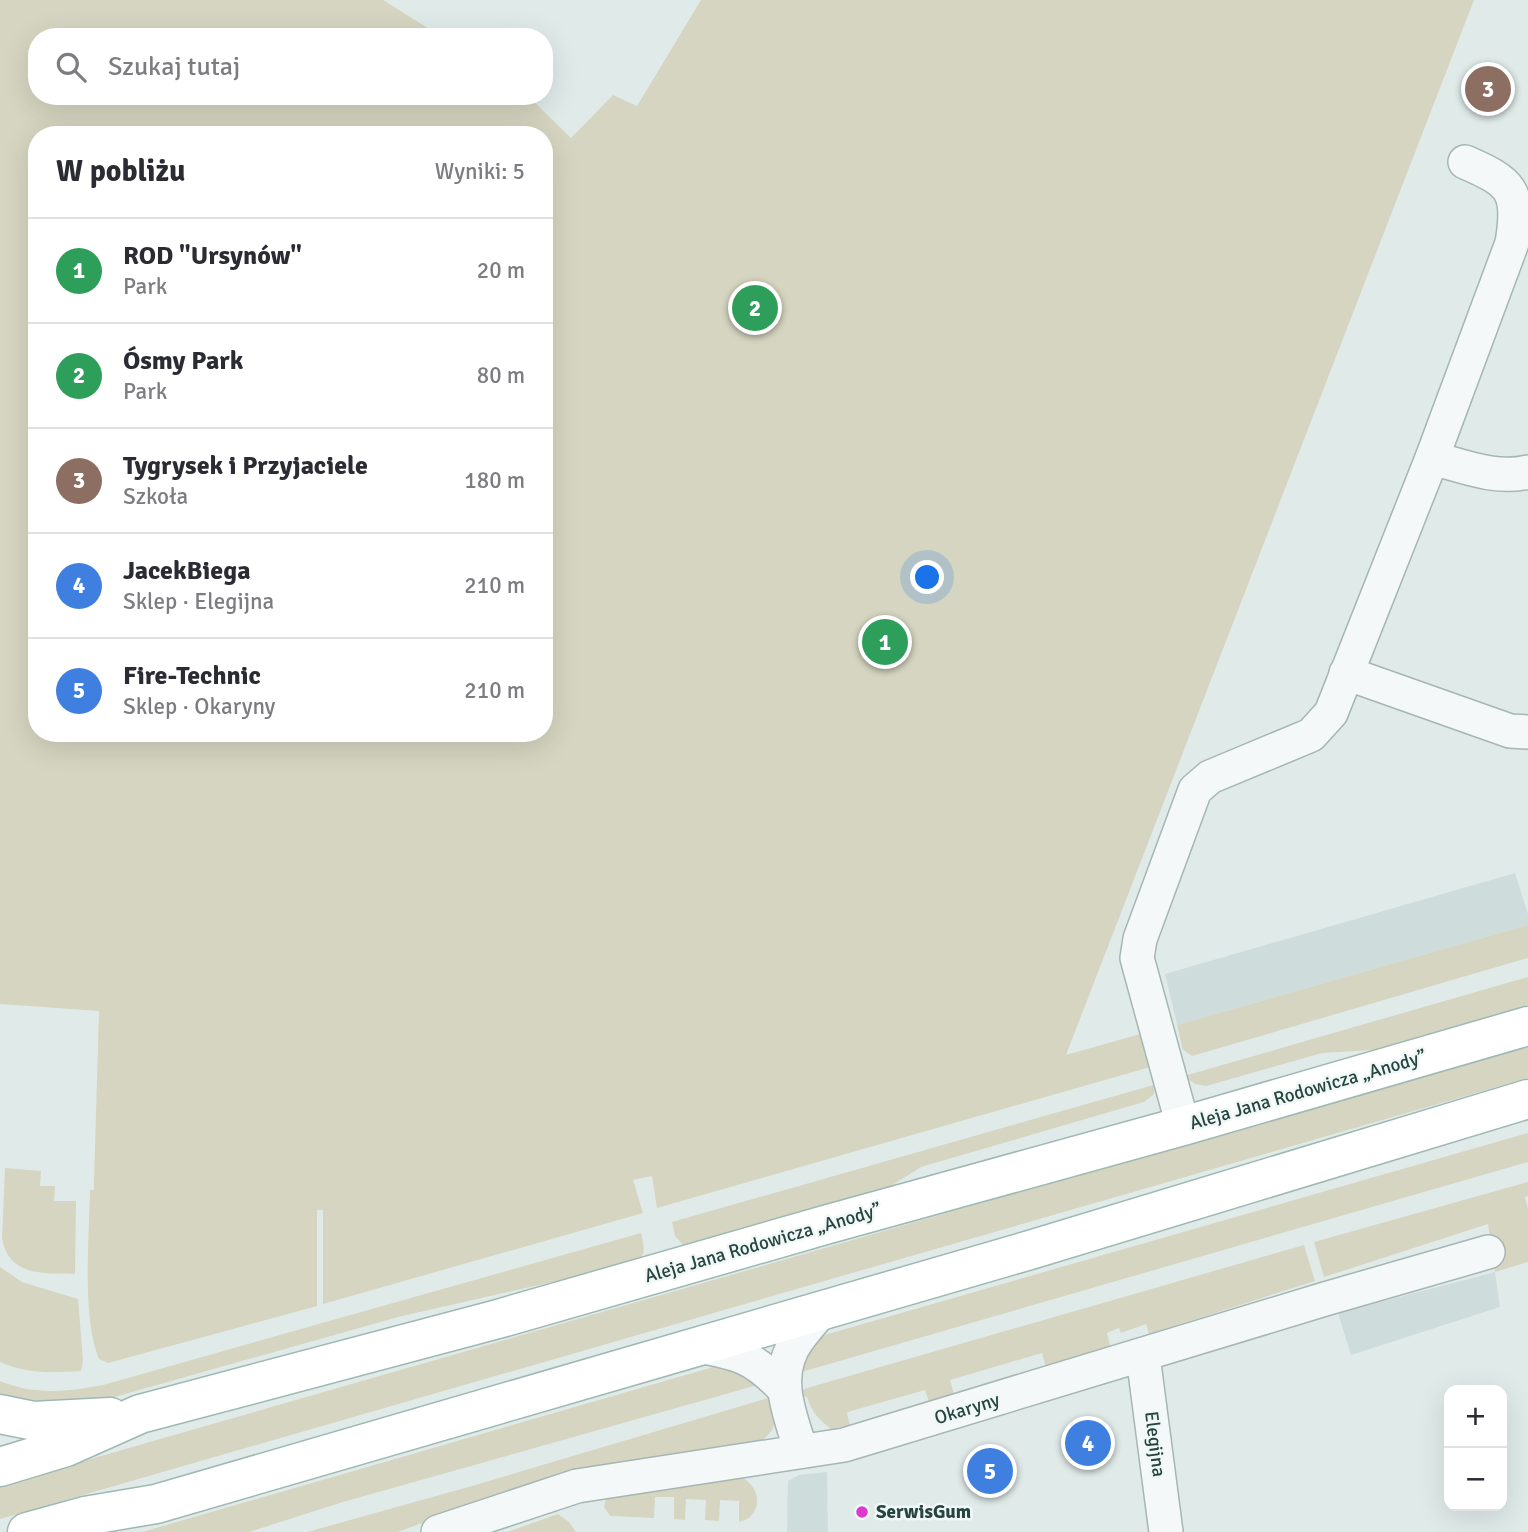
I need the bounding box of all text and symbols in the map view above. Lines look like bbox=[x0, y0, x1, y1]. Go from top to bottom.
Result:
search box bbox=[28, 28, 553, 105]
icon: search bbox=[52, 48, 90, 86]
text: Szukaj tutaj bbox=[108, 51, 240, 83]
pin: 3 bbox=[1465, 63, 1511, 115]
text: W pobliżu bbox=[56, 153, 185, 190]
text: Wyniki: 5 bbox=[435, 157, 525, 186]
text: ROD "Ursynów" bbox=[123, 240, 302, 272]
text: 1 bbox=[73, 256, 85, 285]
text: 20 m bbox=[477, 256, 525, 285]
text: Park bbox=[123, 272, 167, 301]
pin: 2 bbox=[732, 282, 778, 334]
text: Ósmy Park bbox=[123, 345, 243, 377]
text: 2 bbox=[73, 361, 85, 390]
text: 80 m bbox=[477, 361, 525, 390]
text: Park bbox=[123, 377, 167, 406]
text: Tygrysek i Przyjaciele bbox=[123, 450, 368, 482]
text: 3 bbox=[73, 466, 85, 495]
text: 180 m bbox=[464, 466, 525, 495]
text: Szkoła bbox=[123, 482, 188, 511]
text: JacekBiega bbox=[123, 555, 250, 587]
your location bbox=[910, 560, 944, 594]
text: 4 bbox=[73, 571, 85, 600]
text: 210 m bbox=[464, 571, 525, 600]
text: Sklep · Elegijna bbox=[123, 587, 274, 616]
pin: 1 bbox=[862, 616, 908, 668]
text: Fire-Technic bbox=[123, 660, 261, 692]
text: 5 bbox=[73, 676, 85, 705]
text: 210 m bbox=[464, 676, 525, 705]
text: Sklep · Okaryny bbox=[123, 692, 275, 721]
street label: Aleja Jana Rodowicza „Anody” bbox=[1187, 1045, 1429, 1135]
street label: Aleja Jana Rodowicza „Anody” bbox=[642, 1198, 884, 1288]
map controls bbox=[1444, 1385, 1507, 1511]
button: + bbox=[1444, 1385, 1507, 1448]
street label: Okaryny bbox=[931, 1388, 1003, 1430]
street label: Elegijna bbox=[1139, 1410, 1171, 1478]
pin: 4 bbox=[1065, 1417, 1111, 1469]
pin: 5 bbox=[967, 1445, 1013, 1497]
button: − bbox=[1444, 1448, 1507, 1511]
place label: SerwisGum bbox=[876, 1500, 971, 1524]
marker: SerwisGum bbox=[854, 1504, 870, 1520]

